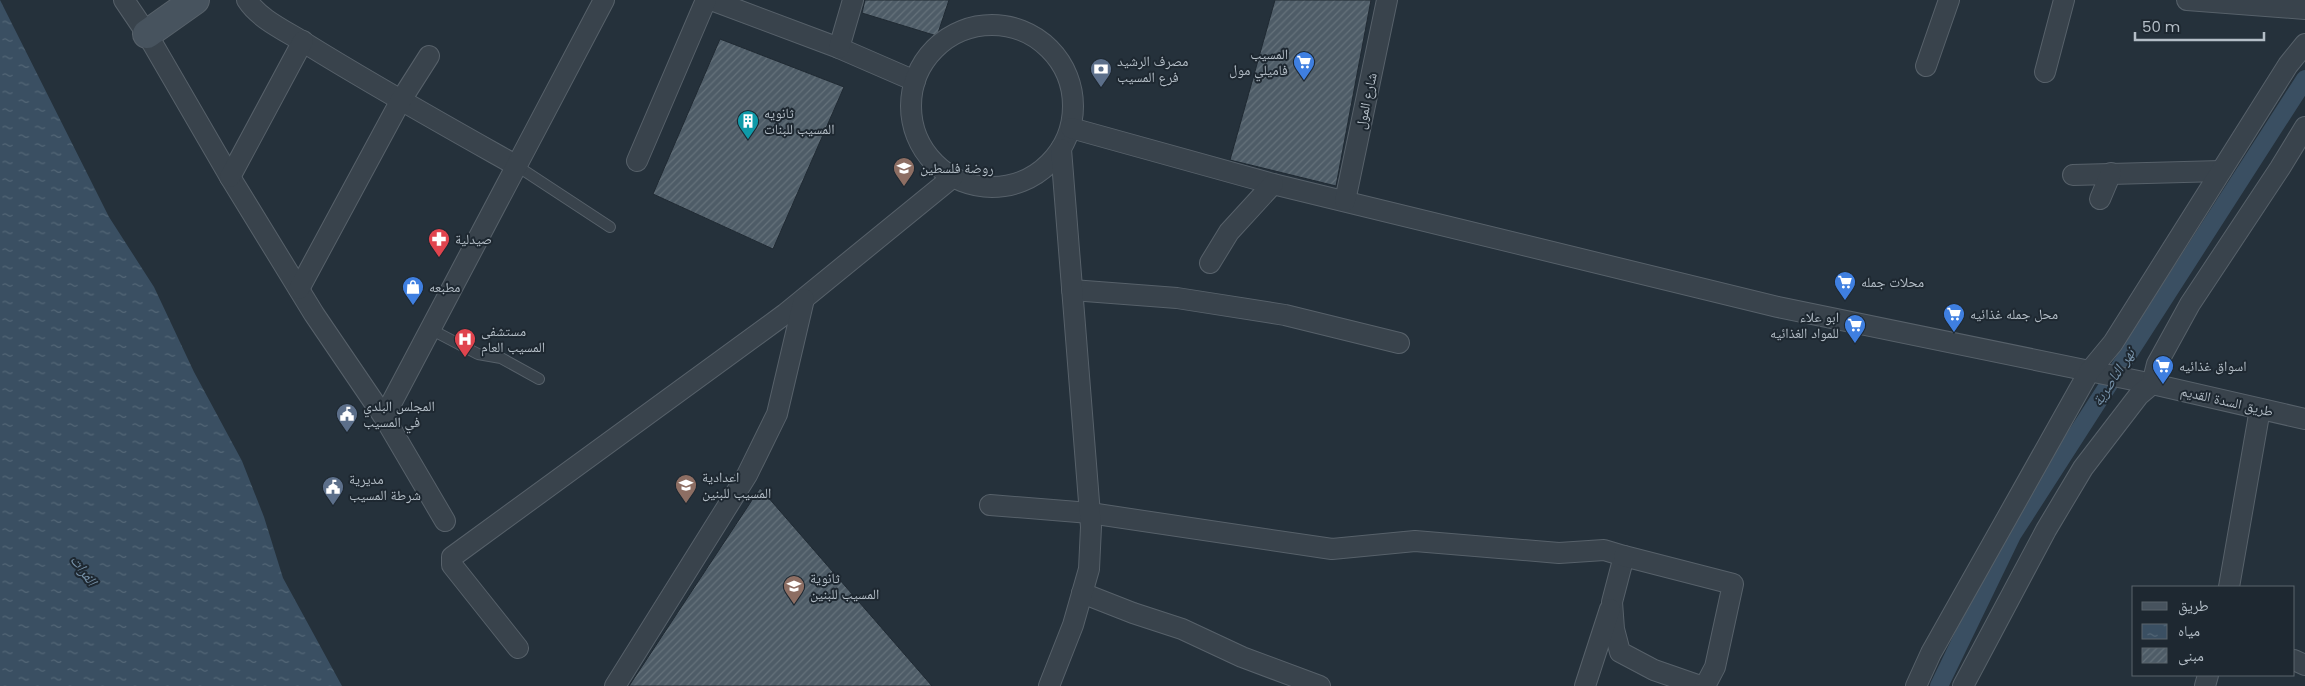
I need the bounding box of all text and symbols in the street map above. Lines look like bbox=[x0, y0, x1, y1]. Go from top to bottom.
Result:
scale bar bbox=[2135, 10, 2264, 42]
text: 50 m bbox=[2142, 16, 2180, 37]
place label: المسيب فاميلي مول bbox=[1229, 44, 1288, 82]
supermarket icon: المسيب فاميلي مول bbox=[1292, 50, 1316, 81]
place label: مصرف الرشيد فرع المسيب bbox=[1117, 51, 1188, 87]
bank icon: مصرف الرشيد فرع المسيب bbox=[1089, 57, 1113, 88]
street label: شارع المول bbox=[1350, 71, 1382, 131]
place label: ثانويه المسيب للبنات bbox=[764, 103, 835, 139]
building icon: ثانويه المسيب للبنات bbox=[736, 109, 760, 140]
school or university icon: روضة فلسطين bbox=[892, 156, 916, 187]
place label: روضة فلسطين bbox=[920, 158, 994, 178]
pharmacy icon: صيدلية bbox=[427, 227, 451, 258]
place label: صيدلية bbox=[455, 229, 492, 249]
supermarket icon: محلات جمله bbox=[1833, 270, 1857, 301]
place label: محلات جمله bbox=[1861, 272, 1924, 292]
shop icon: مطبعه bbox=[401, 275, 425, 306]
place label: مطبعه bbox=[429, 277, 460, 297]
supermarket icon: محل جمله غذائيه bbox=[1942, 302, 1966, 333]
place label: محل جمله غذائيه bbox=[1970, 304, 2058, 324]
place label: ابو علاء للمواد الغذائيه bbox=[1770, 307, 1839, 343]
supermarket icon: ابو علاء للمواد الغذائيه bbox=[1843, 313, 1867, 344]
place label: مستشفى المسيب العام bbox=[481, 321, 545, 357]
hospital icon: مستشفى المسيب العام bbox=[453, 327, 477, 358]
water label: نهر الناصرية bbox=[2086, 342, 2141, 410]
supermarket icon: اسواق غذائيه bbox=[2151, 354, 2175, 385]
place label: اسواق غذائيه bbox=[2179, 356, 2246, 376]
street label: طريق السدة القديم bbox=[2179, 381, 2275, 421]
place label: المجلس البلدي في المسيب bbox=[363, 396, 435, 434]
public building icon: المجلس البلدي في المسيب bbox=[335, 402, 359, 433]
place label: اعدادية المسيب للبنين bbox=[702, 467, 771, 503]
place label: مديرية شرطة المسيب bbox=[349, 469, 421, 505]
school or university icon: اعدادية المسيب للبنين bbox=[674, 473, 698, 504]
public building icon: مديرية شرطة المسيب bbox=[321, 475, 345, 506]
water label: الفرات bbox=[65, 550, 103, 591]
place label: ثانوية المسيب للبنين bbox=[810, 568, 879, 604]
school or university icon: ثانوية المسيب للبنين bbox=[782, 574, 806, 605]
legend bbox=[2132, 586, 2295, 676]
text: طريق bbox=[2178, 595, 2209, 616]
text: مياه bbox=[2178, 620, 2200, 641]
text: مبنى bbox=[2178, 645, 2204, 666]

